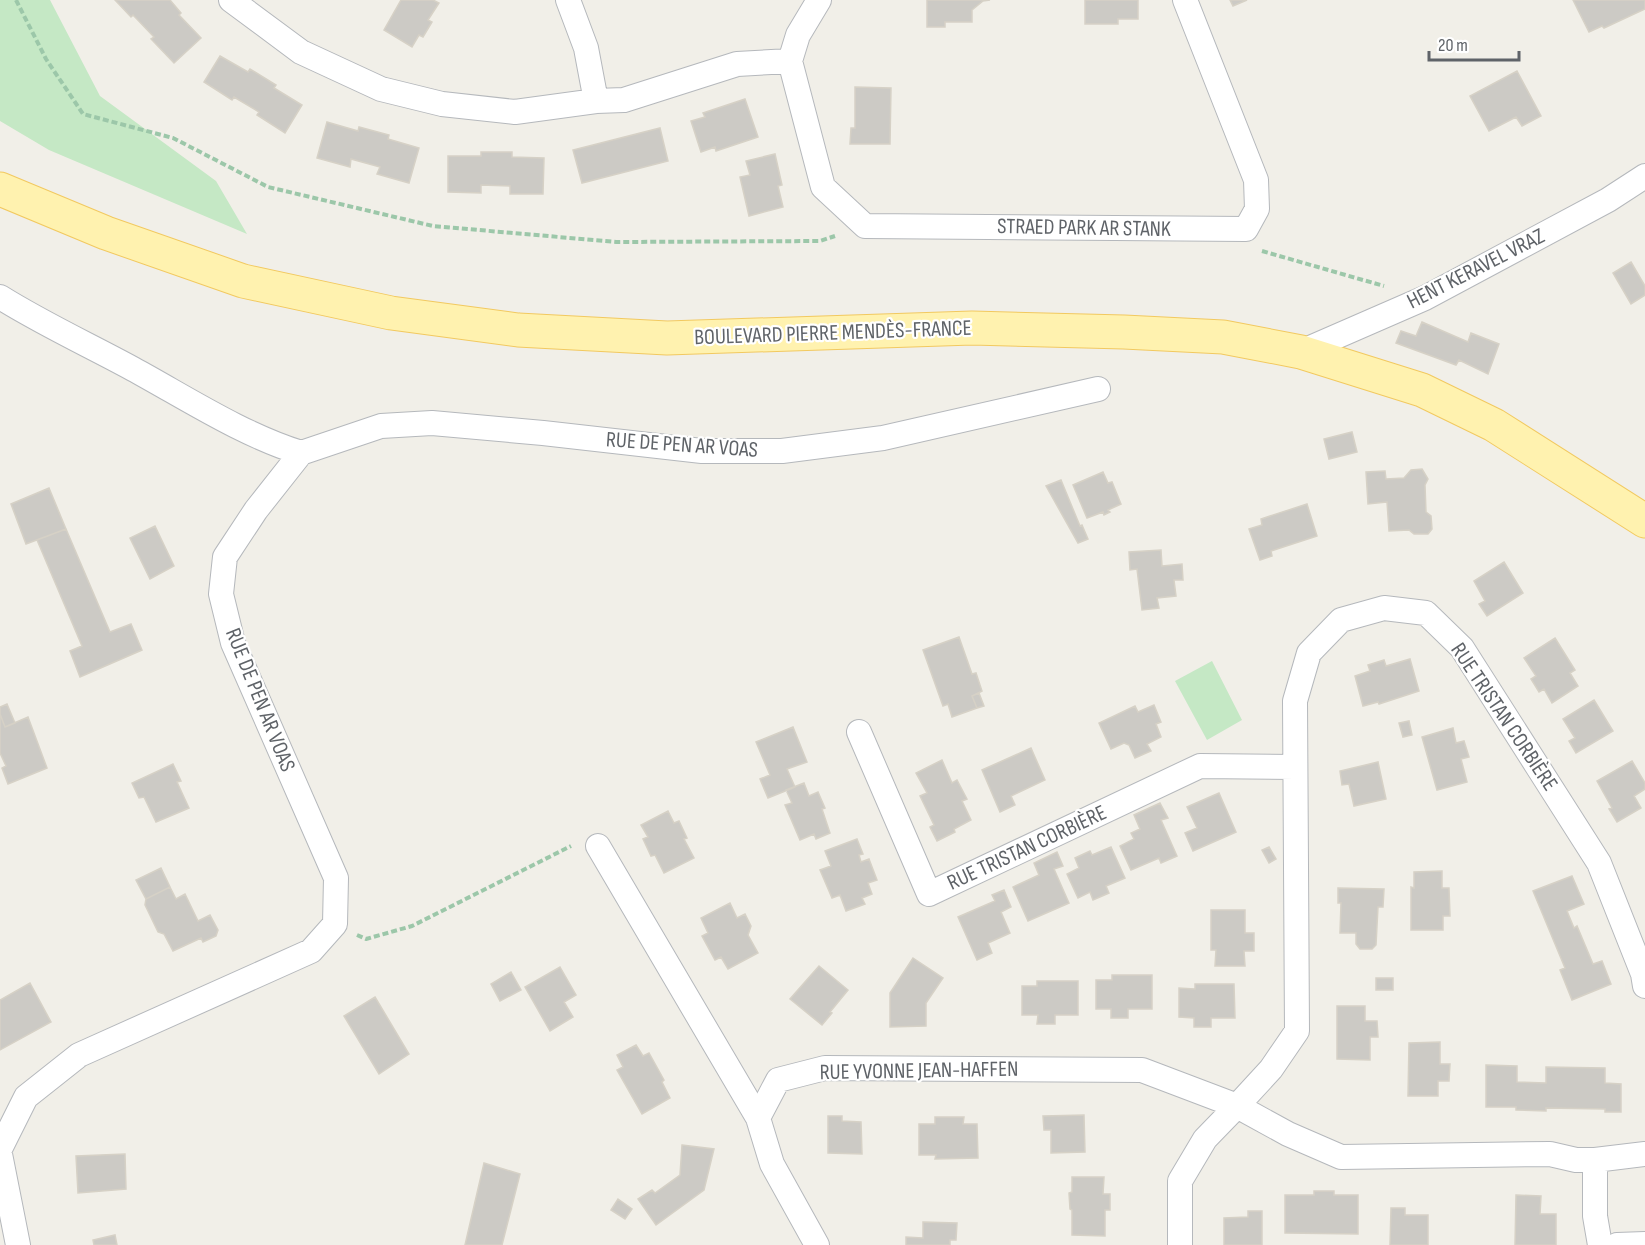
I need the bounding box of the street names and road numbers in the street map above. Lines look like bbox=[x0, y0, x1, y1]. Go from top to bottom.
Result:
street label: STRAED PARK AR STANK bbox=[997, 213, 1171, 243]
street label: HENT KERAVEL VRAZ bbox=[1403, 223, 1549, 315]
street label: BOULEVARD PIERRE MENDÈS-FRANCE bbox=[694, 315, 972, 351]
street label: RUE DE PEN AR VOAS bbox=[605, 426, 759, 464]
street label: RUE DE PEN AR VOAS bbox=[219, 624, 301, 776]
street label: RUE TRISTAN CORBIÈRE bbox=[1445, 638, 1563, 796]
street label: RUE TRISTAN CORBIÈRE bbox=[943, 799, 1111, 897]
street label: RUE YVONNE JEAN-HAFFEN bbox=[819, 1056, 1019, 1086]

